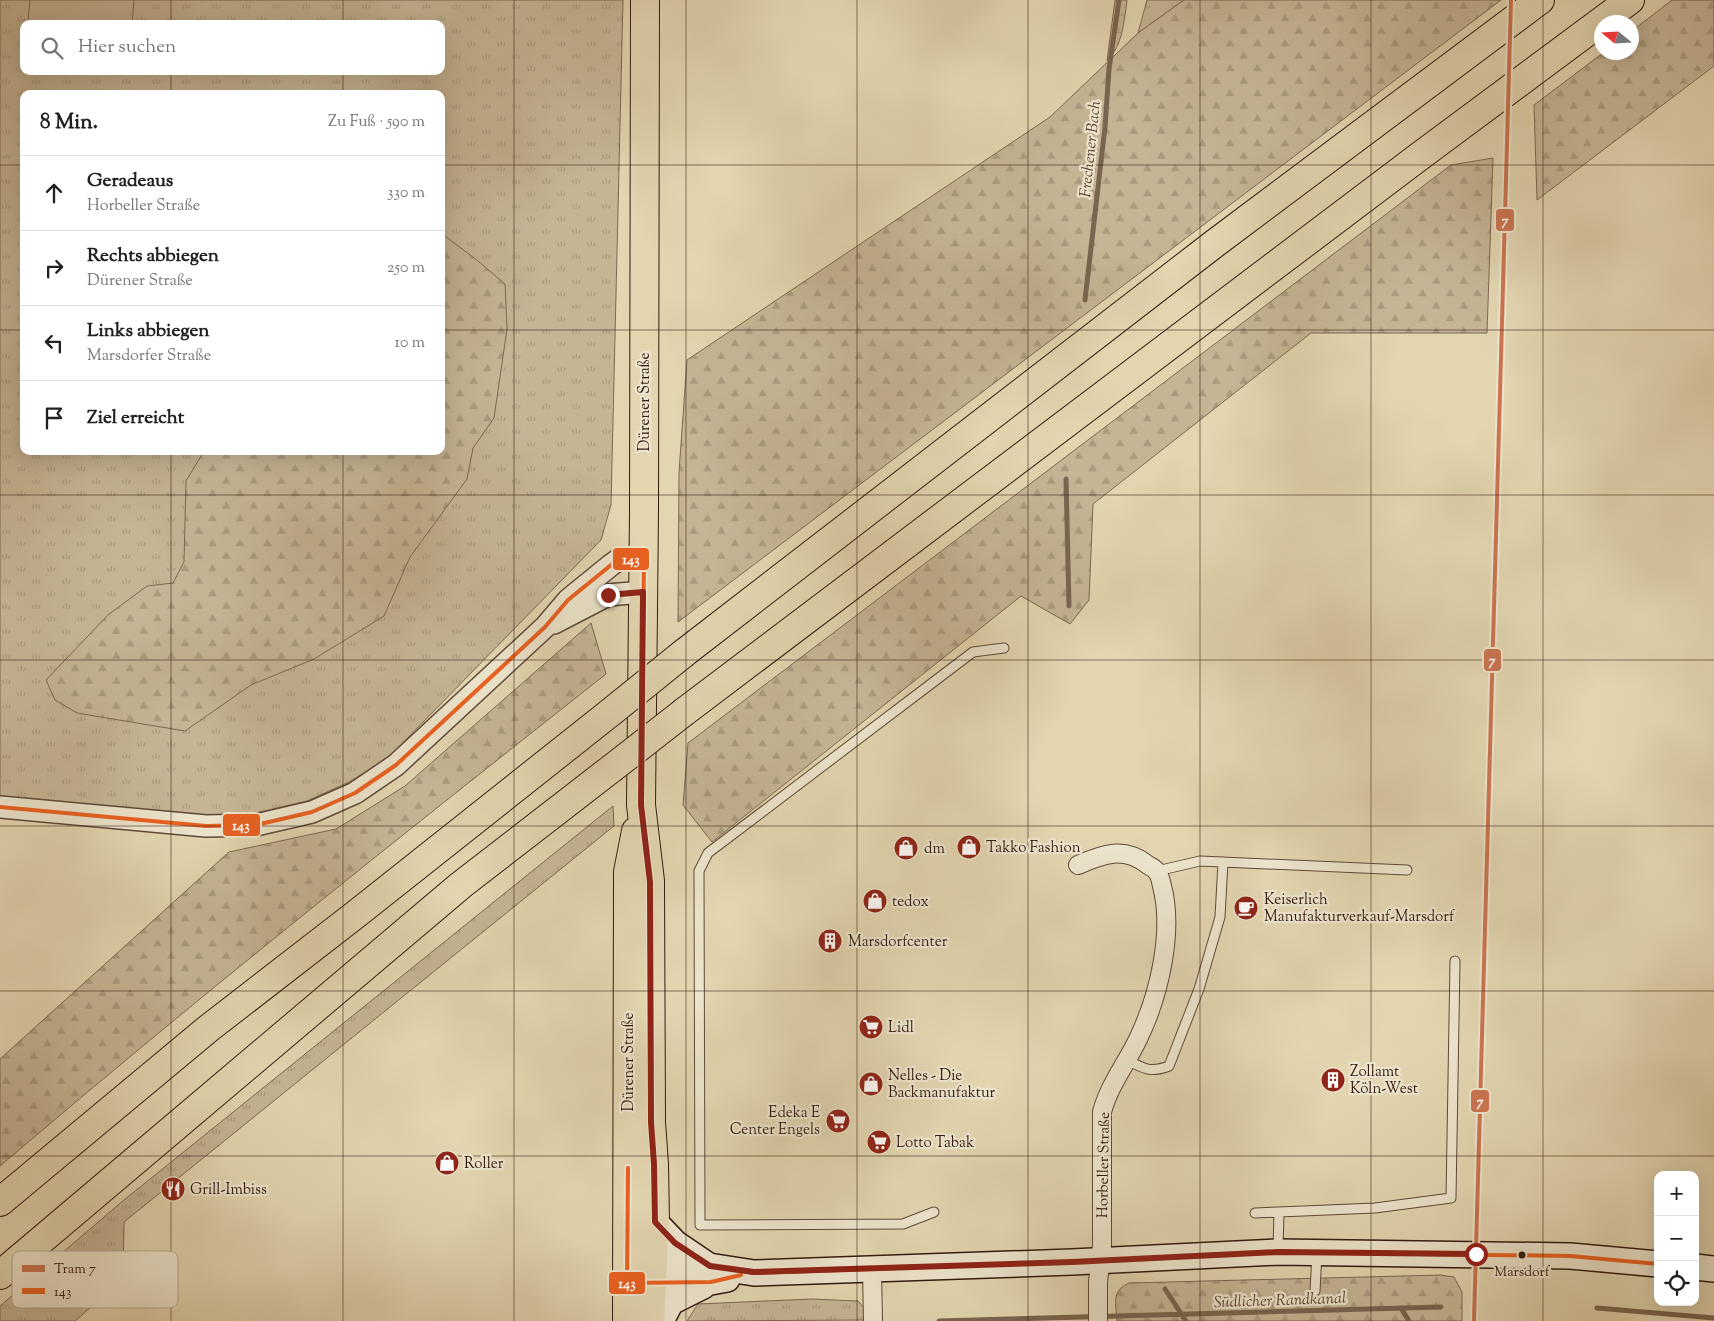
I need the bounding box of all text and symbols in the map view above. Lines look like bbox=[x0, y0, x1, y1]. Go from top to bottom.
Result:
north arrow bbox=[1594, 15, 1639, 60]
search box bbox=[20, 20, 445, 75]
icon: search bbox=[38, 34, 66, 62]
text: Hier suchen bbox=[78, 34, 176, 61]
water label: Frechener Bach bbox=[1075, 99, 1108, 199]
text: 8 Min. bbox=[40, 108, 98, 138]
text: Zu Fuß · 590 m bbox=[328, 111, 425, 134]
text: Geradeaus bbox=[87, 168, 173, 195]
icon: ahead bbox=[40, 179, 68, 207]
text: 330 m bbox=[387, 182, 425, 205]
text: Horbeller Straße bbox=[87, 195, 200, 218]
line badge: 7 bbox=[1495, 208, 1515, 232]
text: 7 bbox=[1501, 212, 1509, 232]
text: Rechts abbiegen bbox=[87, 243, 219, 270]
icon: right bbox=[40, 254, 68, 282]
text: 250 m bbox=[387, 257, 425, 280]
text: Dürener Straße bbox=[87, 270, 193, 293]
text: Links abbiegen bbox=[87, 318, 210, 345]
icon: left bbox=[40, 329, 68, 357]
text: 10 m bbox=[395, 332, 425, 355]
text: Marsdorfer Straße bbox=[87, 345, 211, 368]
street label: Dürener Straße bbox=[635, 352, 656, 452]
icon: arrive bbox=[40, 404, 68, 432]
text: Ziel erreicht bbox=[87, 405, 184, 432]
line badge: 143 bbox=[612, 547, 650, 571]
text: 143 bbox=[622, 551, 640, 571]
route end bbox=[597, 584, 620, 607]
line badge: 7 bbox=[1483, 648, 1502, 672]
text: 7 bbox=[1488, 652, 1496, 672]
line badge: 143 bbox=[222, 813, 261, 837]
text: 143 bbox=[232, 817, 250, 837]
shop icon: Takko Fashion bbox=[956, 834, 982, 860]
shop icon: dm bbox=[893, 835, 919, 861]
place label: Takko Fashion bbox=[986, 838, 1081, 859]
place label: dm bbox=[924, 839, 945, 860]
shop icon: tedox bbox=[862, 888, 888, 914]
place label: Keiserlich Manufakturverkauf-Marsdorf bbox=[1264, 890, 1455, 928]
place label: tedox bbox=[892, 892, 929, 913]
cafe icon: Keiserlich Manufakturverkauf-Marsdorf bbox=[1233, 895, 1259, 921]
building icon: Marsdorfcenter bbox=[817, 928, 843, 954]
place label: Marsdorfcenter bbox=[848, 932, 948, 953]
street label: Dürener Straße bbox=[619, 1012, 640, 1112]
supermarket icon: Lidl bbox=[858, 1014, 884, 1040]
place label: Lidl bbox=[888, 1018, 914, 1039]
place label: Zollamt Köln-West bbox=[1350, 1062, 1418, 1100]
place label: Nelles - Die Backmanufaktur bbox=[888, 1066, 996, 1104]
building icon: Zollamt Köln-West bbox=[1320, 1067, 1346, 1093]
shop icon: Nelles - Die Backmanufaktur bbox=[858, 1071, 884, 1097]
line badge: 7 bbox=[1470, 1089, 1490, 1113]
text: 7 bbox=[1476, 1093, 1484, 1113]
place label: Edeka E Center Engels bbox=[730, 1103, 820, 1141]
supermarket icon: Edeka E Center Engels bbox=[825, 1108, 851, 1134]
street label: Horbeller Straße bbox=[1093, 1112, 1116, 1218]
supermarket icon: Lotto Tabak bbox=[866, 1129, 892, 1155]
place label: Lotto Tabak bbox=[896, 1133, 974, 1154]
shop icon: Roller bbox=[434, 1150, 460, 1176]
place label: Roller bbox=[464, 1154, 504, 1175]
map controls bbox=[1654, 1171, 1699, 1306]
button: + bbox=[1654, 1171, 1699, 1216]
restaurant icon: Grill-Imbiss bbox=[160, 1176, 186, 1202]
place label: Grill-Imbiss bbox=[190, 1180, 267, 1201]
button: − bbox=[1654, 1216, 1699, 1261]
route start bbox=[1465, 1243, 1488, 1266]
marker: Marsdorf bbox=[1517, 1250, 1527, 1260]
legend bbox=[12, 1251, 178, 1308]
text: Tram 7 bbox=[54, 1260, 96, 1280]
button: locate bbox=[1654, 1261, 1699, 1306]
place label: Marsdorf bbox=[1494, 1263, 1551, 1283]
line badge: 143 bbox=[608, 1271, 646, 1295]
text: 143 bbox=[618, 1275, 636, 1295]
text: 143 bbox=[54, 1283, 72, 1303]
water label: Südlicher Randkanal bbox=[1213, 1288, 1347, 1315]

